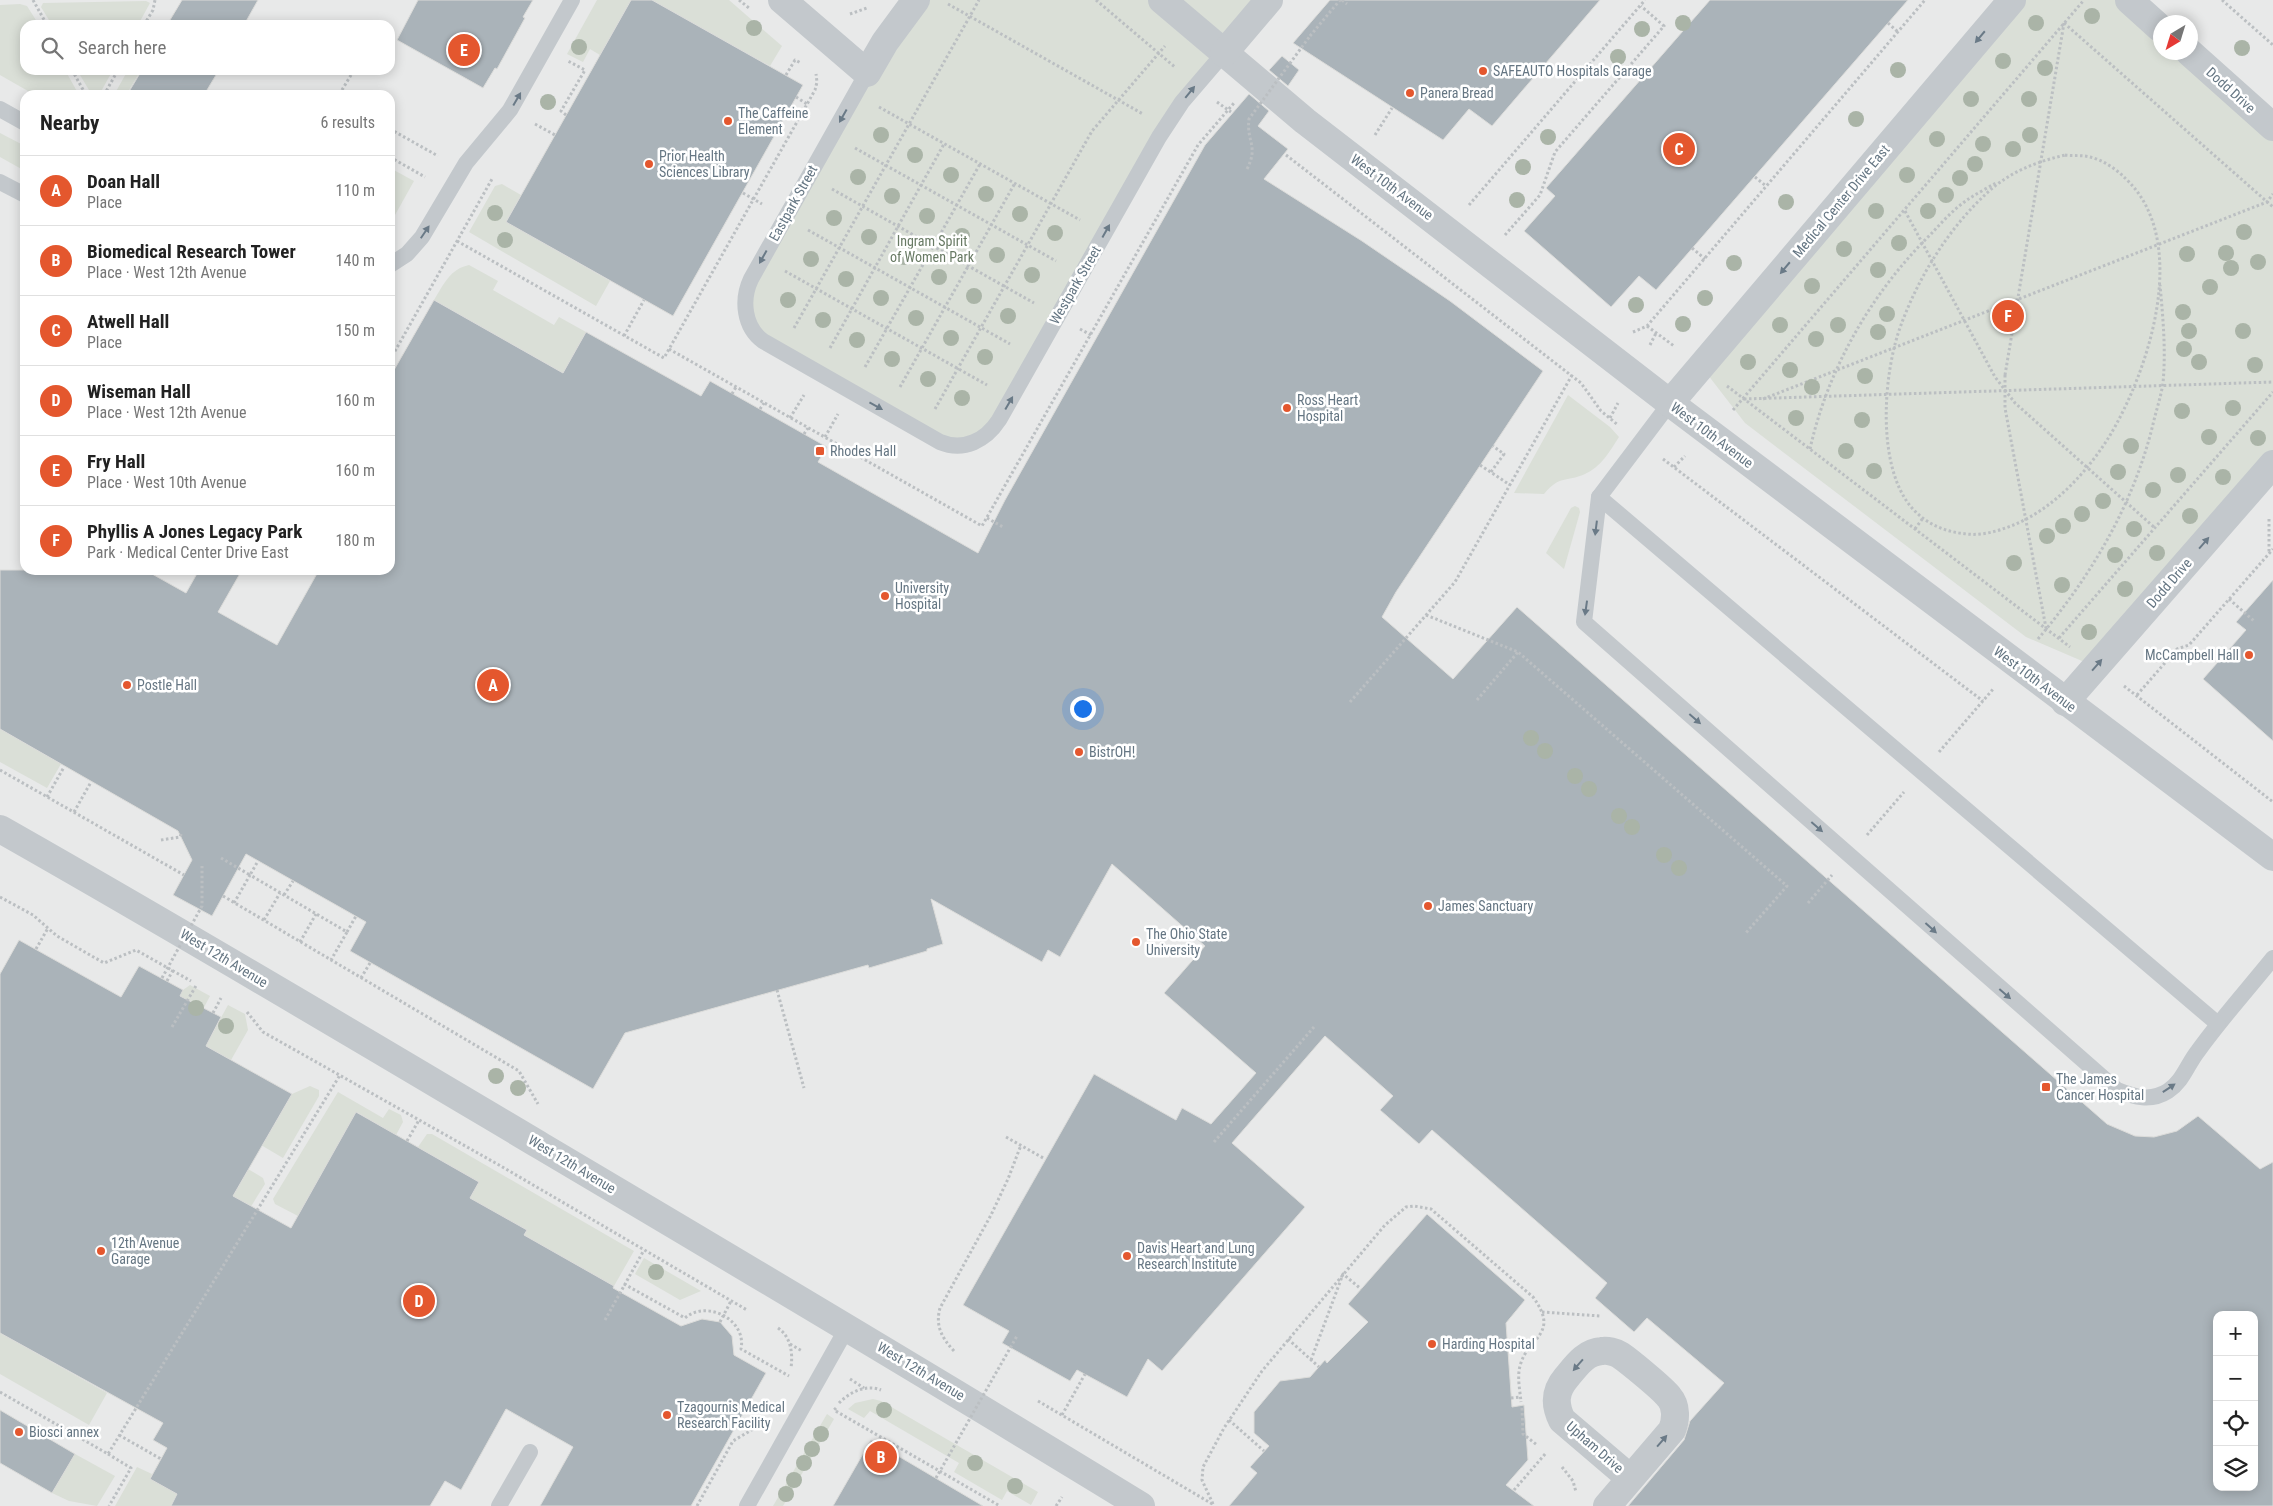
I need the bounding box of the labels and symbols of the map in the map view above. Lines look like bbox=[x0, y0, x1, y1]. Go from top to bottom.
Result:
north arrow bbox=[2153, 15, 2198, 60]
pin: E bbox=[448, 31, 480, 69]
one-way arrow bbox=[1975, 31, 1986, 44]
place label: SAFEAUTO Hospitals Garage bbox=[1493, 63, 1652, 79]
street label: Dodd Drive bbox=[2203, 64, 2259, 116]
marker: SAFEAUTO Hospitals Garage bbox=[1477, 65, 1489, 77]
place label: Panera Bread bbox=[1420, 85, 1494, 101]
one-way arrow bbox=[1185, 86, 1196, 99]
marker: Panera Bread bbox=[1404, 87, 1416, 99]
one-way arrow bbox=[512, 92, 521, 106]
place label: The Caffeine Element bbox=[738, 105, 809, 137]
one-way arrow bbox=[839, 108, 847, 123]
marker: The Caffeine Element bbox=[722, 115, 734, 127]
pin: C bbox=[1663, 130, 1695, 168]
street label: Medical Center Drive East bbox=[1789, 142, 1893, 260]
place label: Prior Health Sciences Library bbox=[659, 148, 750, 180]
street label: West 10th Avenue bbox=[1348, 151, 1437, 223]
marker: Prior Health Sciences Library bbox=[643, 158, 655, 170]
street label: Eastpark Street bbox=[766, 162, 820, 244]
one-way arrow bbox=[1102, 224, 1110, 238]
one-way arrow bbox=[420, 226, 430, 239]
park label: Ingram Spirit of Women Park bbox=[890, 233, 975, 265]
street label: Westpark Street bbox=[1046, 243, 1104, 327]
one-way arrow bbox=[759, 250, 767, 265]
one-way arrow bbox=[1779, 261, 1790, 274]
pin: F bbox=[1992, 297, 2024, 335]
place label: Ross Heart Hospital bbox=[1297, 392, 1358, 424]
one-way arrow bbox=[1005, 395, 1013, 410]
street label: West 10th Avenue bbox=[1668, 399, 1757, 471]
one-way arrow bbox=[869, 401, 883, 410]
marker: Ross Heart Hospital bbox=[1281, 402, 1293, 414]
place label: Rhodes Hall bbox=[830, 443, 896, 459]
marker: Rhodes Hall bbox=[814, 445, 826, 457]
one-way arrow bbox=[1592, 520, 1600, 536]
one-way arrow bbox=[2198, 537, 2209, 549]
street label: Dodd Drive bbox=[2143, 555, 2195, 611]
place label: University Hospital bbox=[895, 580, 949, 612]
marker: University Hospital bbox=[879, 590, 891, 602]
one-way arrow bbox=[1582, 600, 1590, 616]
street label: West 10th Avenue bbox=[1991, 643, 2080, 715]
place label: McCampbell Hall bbox=[2145, 647, 2239, 663]
marker: McCampbell Hall bbox=[2243, 649, 2255, 661]
one-way arrow bbox=[2092, 659, 2103, 672]
pin: A bbox=[477, 666, 509, 704]
place label: Postle Hall bbox=[137, 677, 197, 693]
marker: Postle Hall bbox=[121, 679, 133, 691]
your location bbox=[1070, 696, 1096, 722]
one-way arrow bbox=[1688, 714, 1701, 725]
place label: BistrOH! bbox=[1089, 744, 1135, 760]
marker: BistrOH! bbox=[1073, 746, 1085, 758]
one-way arrow bbox=[1810, 821, 1822, 833]
place label: James Sanctuary bbox=[1438, 898, 1533, 914]
marker: James Sanctuary bbox=[1422, 900, 1434, 912]
one-way arrow bbox=[1925, 922, 1937, 934]
street label: West 12th Avenue bbox=[177, 926, 271, 991]
place label: The Ohio State University bbox=[1146, 926, 1228, 958]
marker: The Ohio State University bbox=[1130, 936, 1142, 948]
one-way arrow bbox=[1999, 988, 2011, 1000]
place label: The James Cancer Hospital bbox=[2056, 1071, 2144, 1103]
marker: The James Cancer Hospital bbox=[2040, 1081, 2052, 1093]
one-way arrow bbox=[2162, 1084, 2176, 1093]
street label: West 12th Avenue bbox=[525, 1132, 619, 1197]
place label: 12th Avenue Garage bbox=[111, 1235, 180, 1267]
place label: Davis Heart and Lung Research Institute bbox=[1137, 1240, 1255, 1272]
marker: 12th Avenue Garage bbox=[95, 1245, 107, 1257]
marker: Davis Heart and Lung Research Institute bbox=[1121, 1250, 1133, 1262]
pin: D bbox=[403, 1282, 435, 1320]
place label: Harding Hospital bbox=[1442, 1336, 1535, 1352]
marker: Harding Hospital bbox=[1426, 1338, 1438, 1350]
street label: West 12th Avenue bbox=[874, 1339, 968, 1404]
one-way arrow bbox=[1572, 1358, 1583, 1371]
place label: Tzagournis Medical Research Facility bbox=[677, 1399, 785, 1431]
marker: Tzagournis Medical Research Facility bbox=[661, 1409, 673, 1421]
street label: Upham Drive bbox=[1563, 1418, 1627, 1476]
place label: Biosci annex bbox=[29, 1424, 99, 1440]
marker: Biosci annex bbox=[13, 1426, 25, 1438]
one-way arrow bbox=[1656, 1436, 1668, 1448]
pin: B bbox=[865, 1438, 897, 1476]

